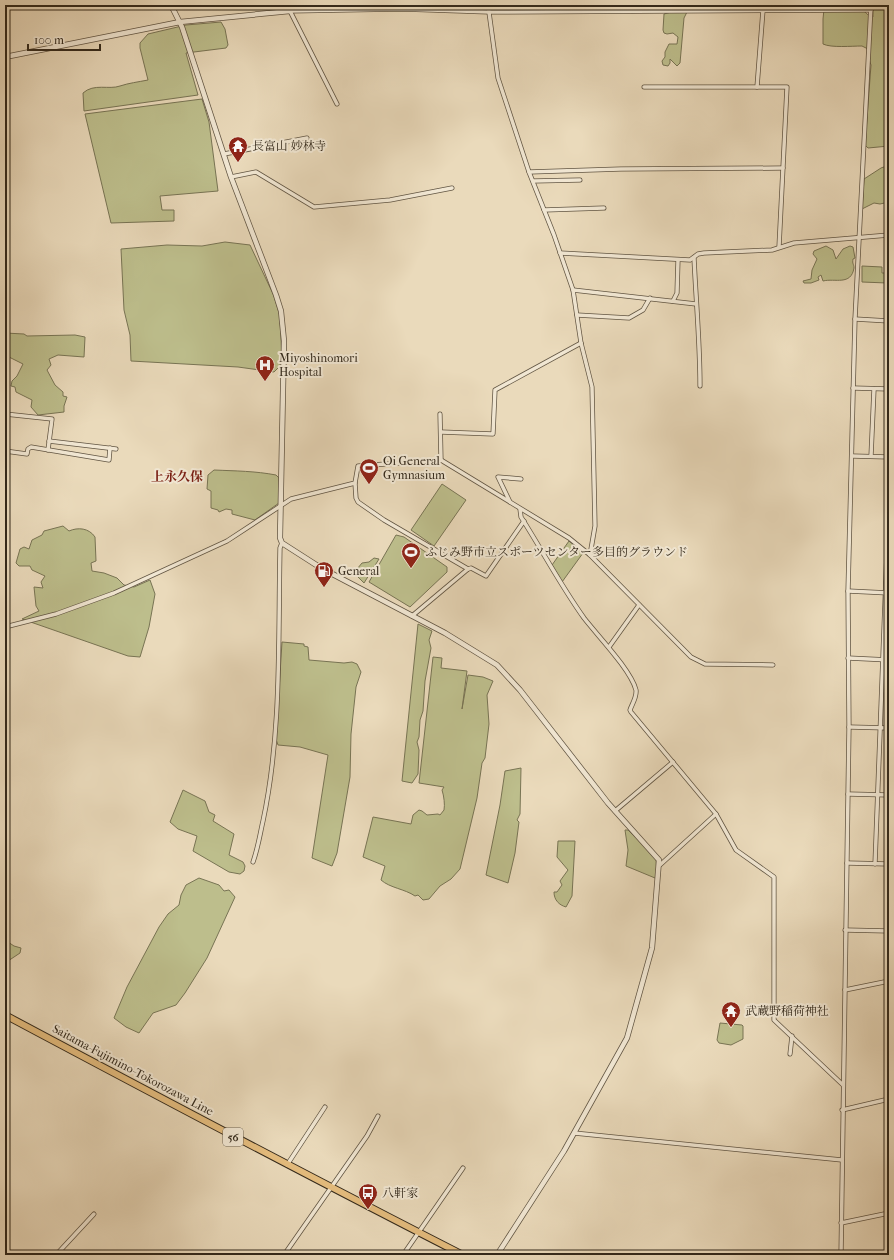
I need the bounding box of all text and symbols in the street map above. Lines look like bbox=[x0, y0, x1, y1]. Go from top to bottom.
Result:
scale bar bbox=[28, 26, 100, 52]
text: 100 m bbox=[34, 33, 64, 47]
temple icon: 長富山 妙林寺 bbox=[227, 135, 249, 163]
place label: 長富山 妙林寺 bbox=[252, 139, 327, 153]
place label: Miyoshinomori Hospital bbox=[279, 351, 358, 379]
hospital icon: Miyoshinomori Hospital bbox=[254, 354, 276, 382]
place label: Oi General Gymnasium bbox=[383, 454, 445, 482]
sports icon: Oi General Gymnasium bbox=[358, 457, 380, 485]
district label: 上永久保 bbox=[151, 469, 203, 484]
sports icon: ふじみ野市⽴スポーツセンター多⽬的グラウンド bbox=[400, 541, 422, 569]
place label: ふじみ野市⽴スポーツセンター多⽬的グラウンド bbox=[425, 545, 688, 559]
fuel station icon: General bbox=[313, 560, 335, 588]
place label: General bbox=[338, 564, 380, 578]
temple icon: 武蔵野稲荷神社 bbox=[720, 1000, 742, 1028]
place label: 武蔵野稲荷神社 bbox=[745, 1004, 829, 1018]
street label: Saitama-Fujimino-Tokorozawa Line bbox=[50, 1021, 216, 1119]
road number: 56 bbox=[223, 1128, 243, 1146]
bus stop icon: 八軒家 bbox=[357, 1182, 379, 1210]
place label: 八軒家 bbox=[382, 1186, 418, 1200]

